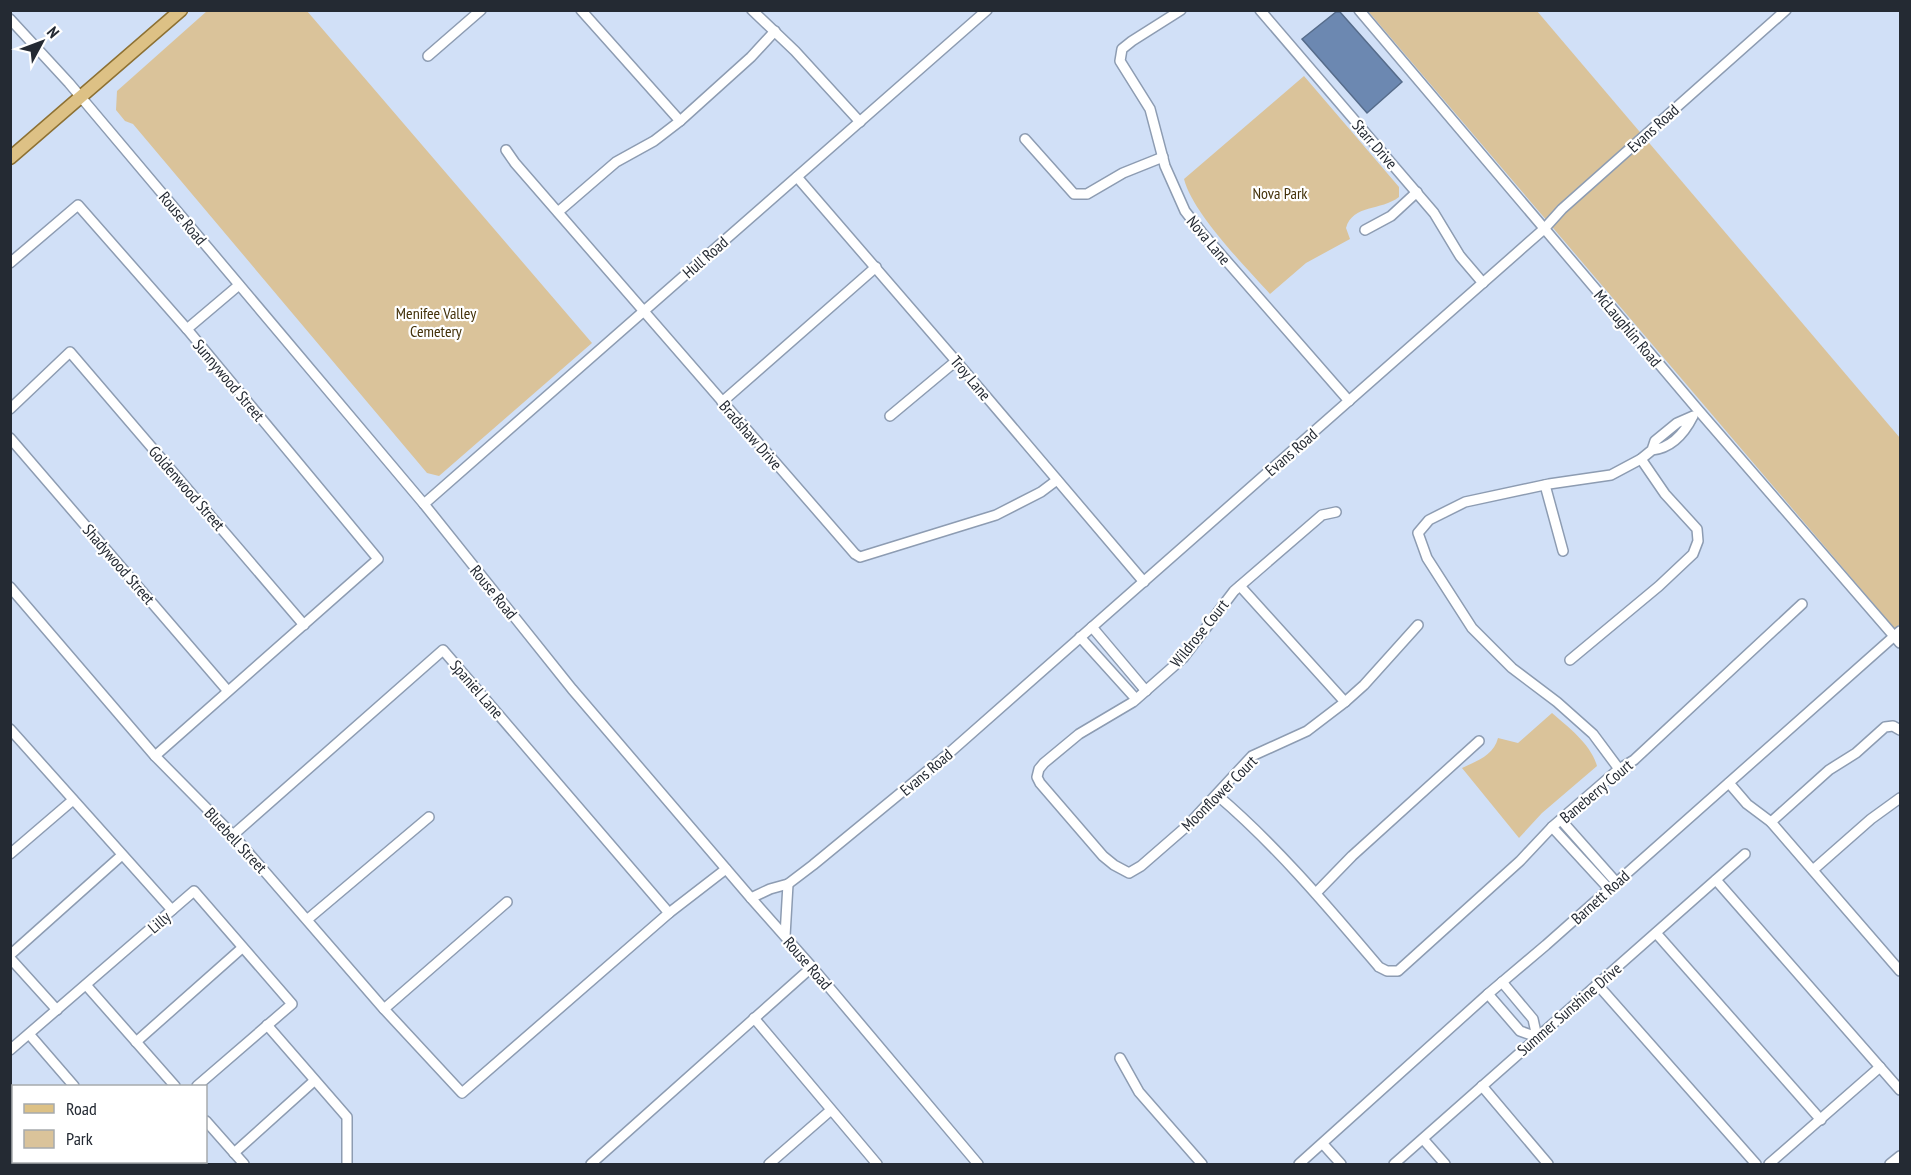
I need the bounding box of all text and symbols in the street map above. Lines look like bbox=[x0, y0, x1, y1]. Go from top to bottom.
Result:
north arrow bbox=[12, 12, 72, 72]
text: N bbox=[43, 22, 64, 42]
street label: Evans Road bbox=[1623, 100, 1683, 156]
street label: Starr Drive bbox=[1348, 115, 1402, 173]
park label: Nova Park bbox=[1252, 183, 1308, 203]
street label: Rouse Road bbox=[155, 187, 211, 249]
street label: Nova Lane bbox=[1183, 211, 1235, 269]
street label: Hull Road bbox=[678, 232, 732, 282]
street label: McLaughlin Road bbox=[1590, 285, 1666, 371]
park label: Menifee Valley Cemetery bbox=[396, 303, 476, 341]
street label: Sunnywood Street bbox=[189, 335, 269, 425]
street label: Troy Lane bbox=[947, 352, 995, 404]
street label: Bradshaw Drive bbox=[715, 396, 787, 474]
street label: Evans Road bbox=[1261, 424, 1321, 480]
street label: Goldenwood Street bbox=[145, 442, 230, 535]
street label: Shadywood Street bbox=[79, 520, 160, 609]
street label: Rouse Road bbox=[466, 561, 522, 623]
street label: Wildrose Court bbox=[1166, 595, 1233, 671]
street label: Spaniel Lane bbox=[446, 656, 508, 722]
street label: Evans Road bbox=[896, 744, 956, 800]
street label: Moonflower Court bbox=[1177, 751, 1261, 835]
street label: Baneberry Court bbox=[1556, 754, 1637, 827]
street label: Bluebell Street bbox=[201, 803, 272, 877]
street label: Barnett Road bbox=[1567, 866, 1633, 928]
street label: Lilly bbox=[144, 907, 174, 937]
street label: Rouse Road bbox=[780, 932, 836, 994]
street label: Summer Sunshine Drive bbox=[1513, 958, 1625, 1060]
legend bbox=[12, 1085, 207, 1163]
text: Road bbox=[66, 1097, 97, 1120]
text: Park bbox=[66, 1127, 93, 1150]

